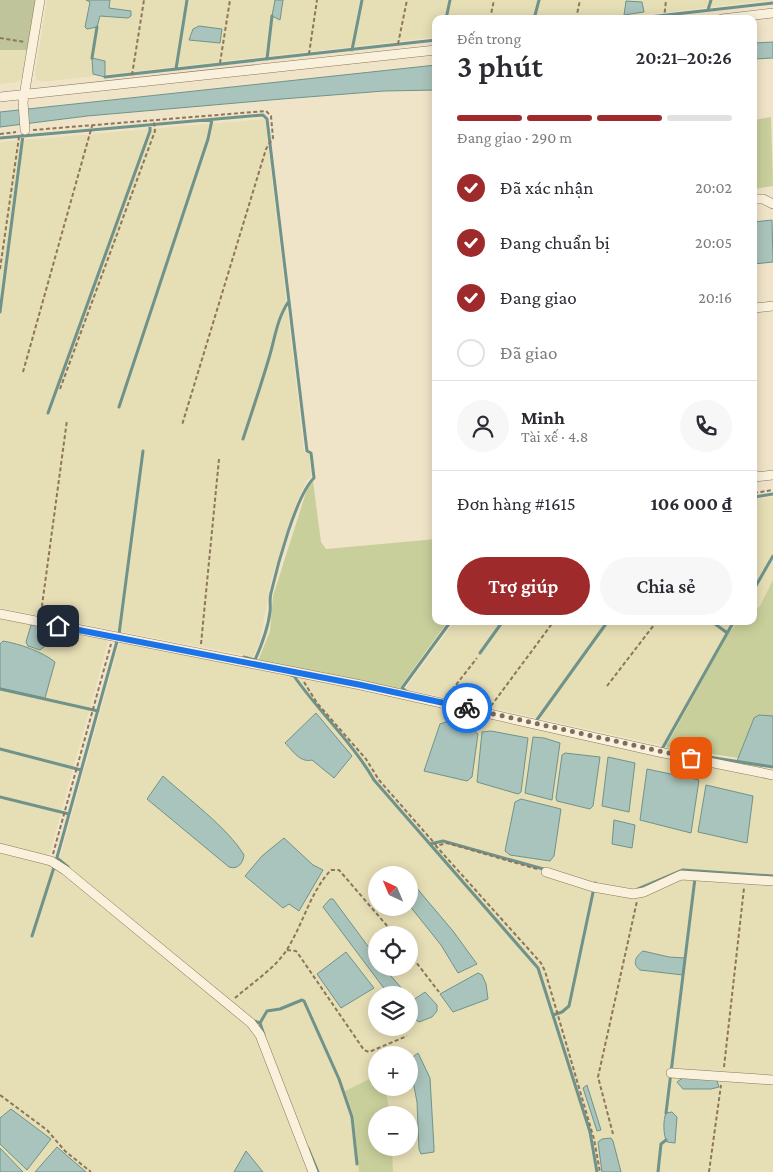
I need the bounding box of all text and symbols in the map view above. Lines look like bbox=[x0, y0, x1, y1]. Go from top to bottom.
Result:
text: Đến trong bbox=[457, 30, 521, 47]
text: 20:21–20:26 bbox=[636, 47, 732, 68]
text: 3 phút bbox=[457, 48, 543, 84]
text: Đang giao · 290 m bbox=[457, 129, 572, 146]
icon: check bbox=[457, 174, 485, 202]
text: Đã xác nhận bbox=[500, 177, 593, 198]
text: 20:02 bbox=[695, 179, 732, 196]
icon: check bbox=[457, 229, 485, 257]
text: Đang chuẩn bị bbox=[500, 232, 610, 253]
text: 20:05 bbox=[695, 234, 732, 251]
icon: check bbox=[457, 284, 485, 312]
text: Đang giao bbox=[500, 287, 577, 308]
text: 20:16 bbox=[698, 289, 732, 306]
text: Đã giao bbox=[500, 342, 557, 363]
button: person bbox=[457, 400, 509, 452]
button: phone bbox=[680, 400, 732, 452]
text: Minh bbox=[521, 407, 565, 428]
text: Tài xế · 4.8 bbox=[521, 428, 588, 445]
text: Đơn hàng #1615 bbox=[457, 493, 576, 514]
text: 106 000 ₫ bbox=[651, 493, 732, 514]
button: Trợ giúp bbox=[457, 557, 590, 615]
button: Chia sẻ bbox=[600, 557, 732, 615]
pin bbox=[37, 605, 79, 647]
icon: home bbox=[44, 612, 72, 640]
courier bbox=[442, 683, 492, 733]
icon: bike bbox=[453, 694, 481, 722]
pin bbox=[670, 737, 712, 779]
icon: bag bbox=[677, 744, 705, 772]
north arrow bbox=[368, 866, 418, 916]
map controls bbox=[368, 866, 418, 1156]
button: locate bbox=[368, 926, 418, 976]
button: layers bbox=[368, 986, 418, 1036]
button: + bbox=[368, 1046, 418, 1096]
button: − bbox=[368, 1106, 418, 1156]

